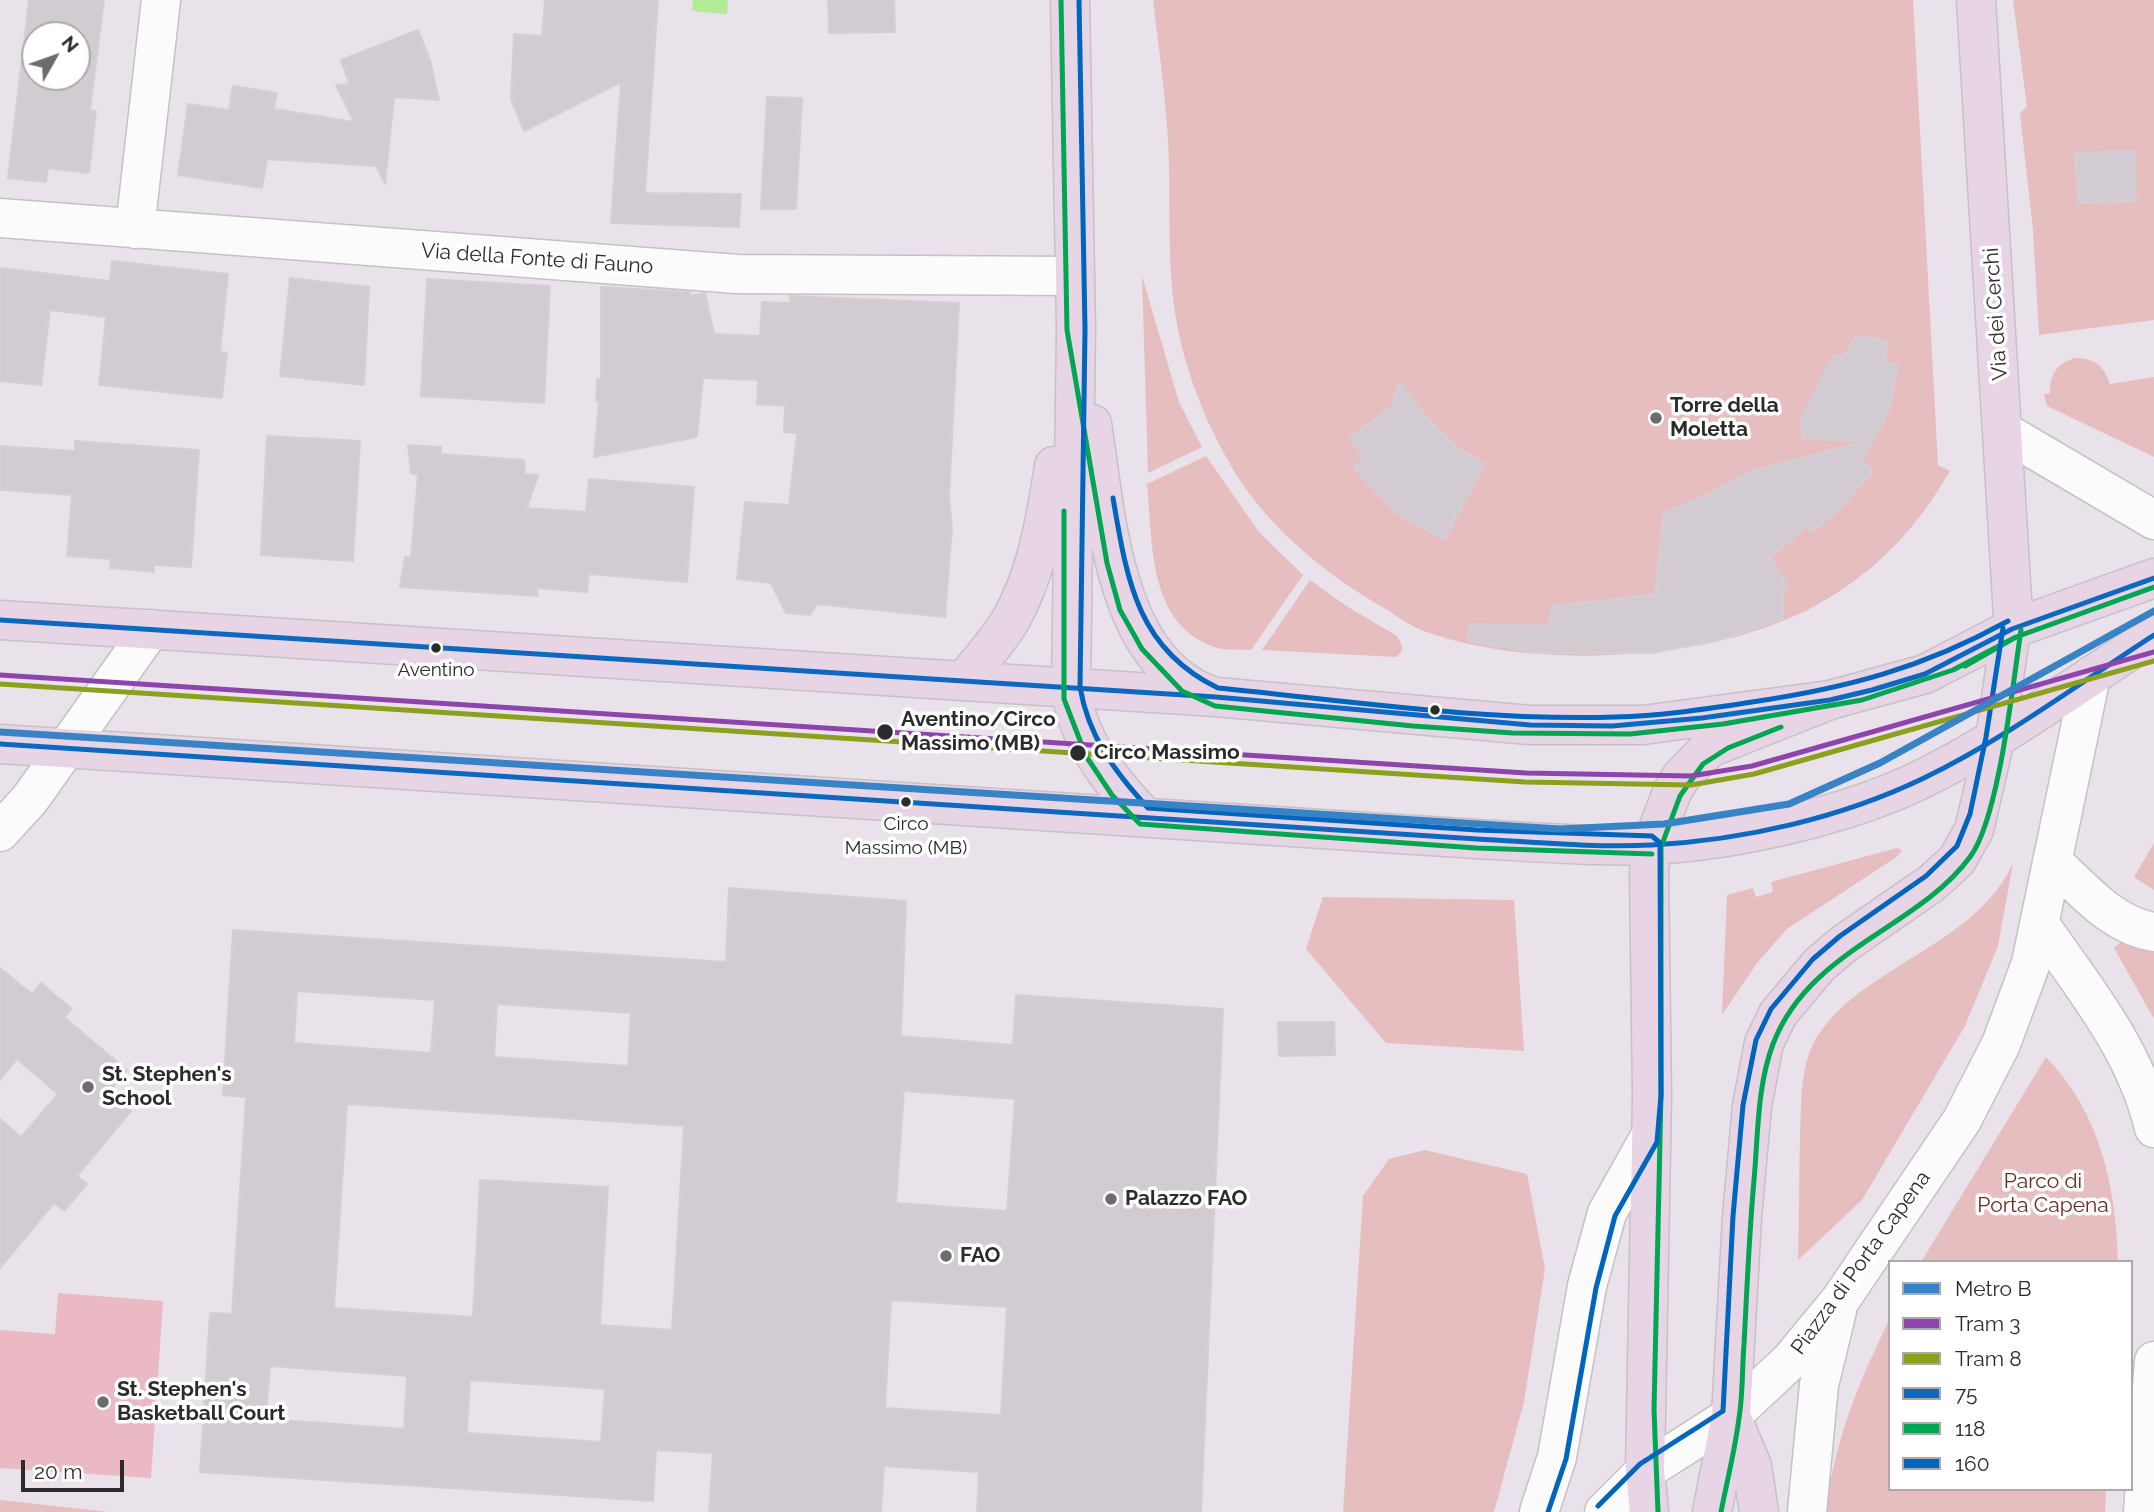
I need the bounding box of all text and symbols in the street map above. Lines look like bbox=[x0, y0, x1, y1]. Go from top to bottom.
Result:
north arrow bbox=[21, 21, 91, 91]
text: N bbox=[57, 31, 84, 56]
street label: Via della Fonte di Fauno bbox=[420, 238, 654, 280]
street label: Via dei Cerchi bbox=[1979, 247, 2013, 381]
place label: Torre della Moletta bbox=[1670, 393, 1779, 443]
marker: Torre della Moletta bbox=[1648, 410, 1664, 426]
marker: Aventino bbox=[429, 641, 443, 655]
place label: Aventino bbox=[397, 659, 475, 681]
unlabelled marker bbox=[1428, 703, 1442, 717]
place label: Aventino/Circo Massimo (MB) bbox=[901, 707, 1056, 757]
marker: Aventino/Circo Massimo (MB) bbox=[875, 722, 895, 742]
place label: Circo Massimo bbox=[1094, 740, 1240, 766]
marker: Circo Massimo bbox=[1068, 743, 1088, 763]
marker: Circo Massimo (MB) bbox=[899, 795, 913, 809]
place label: Circo Massimo (MB) bbox=[845, 813, 967, 857]
place label: St. Stephen's School bbox=[102, 1062, 232, 1112]
marker: St. Stephen's School bbox=[80, 1079, 96, 1095]
street label: Piazza di Porta Capena bbox=[1786, 1166, 1936, 1360]
park label: Parco di Porta Capena bbox=[1977, 1169, 2109, 1219]
place label: Palazzo FAO bbox=[1125, 1186, 1247, 1212]
marker: Palazzo FAO bbox=[1103, 1191, 1119, 1207]
place label: FAO bbox=[960, 1243, 1000, 1269]
marker: FAO bbox=[938, 1248, 954, 1264]
legend bbox=[1888, 1260, 2133, 1491]
text: Metro B bbox=[1955, 1276, 2031, 1301]
text: Tram 3 bbox=[1955, 1311, 2021, 1336]
text: Tram 8 bbox=[1955, 1346, 2022, 1371]
place label: St. Stephen's Basketball Court bbox=[117, 1377, 285, 1427]
text: 75 bbox=[1955, 1381, 1977, 1406]
marker: St. Stephen's Basketball Court bbox=[95, 1394, 111, 1410]
text: 118 bbox=[1955, 1416, 1985, 1441]
scale bar bbox=[24, 1446, 128, 1490]
text: 160 bbox=[1955, 1451, 1990, 1476]
text: 20 m bbox=[34, 1459, 82, 1484]

